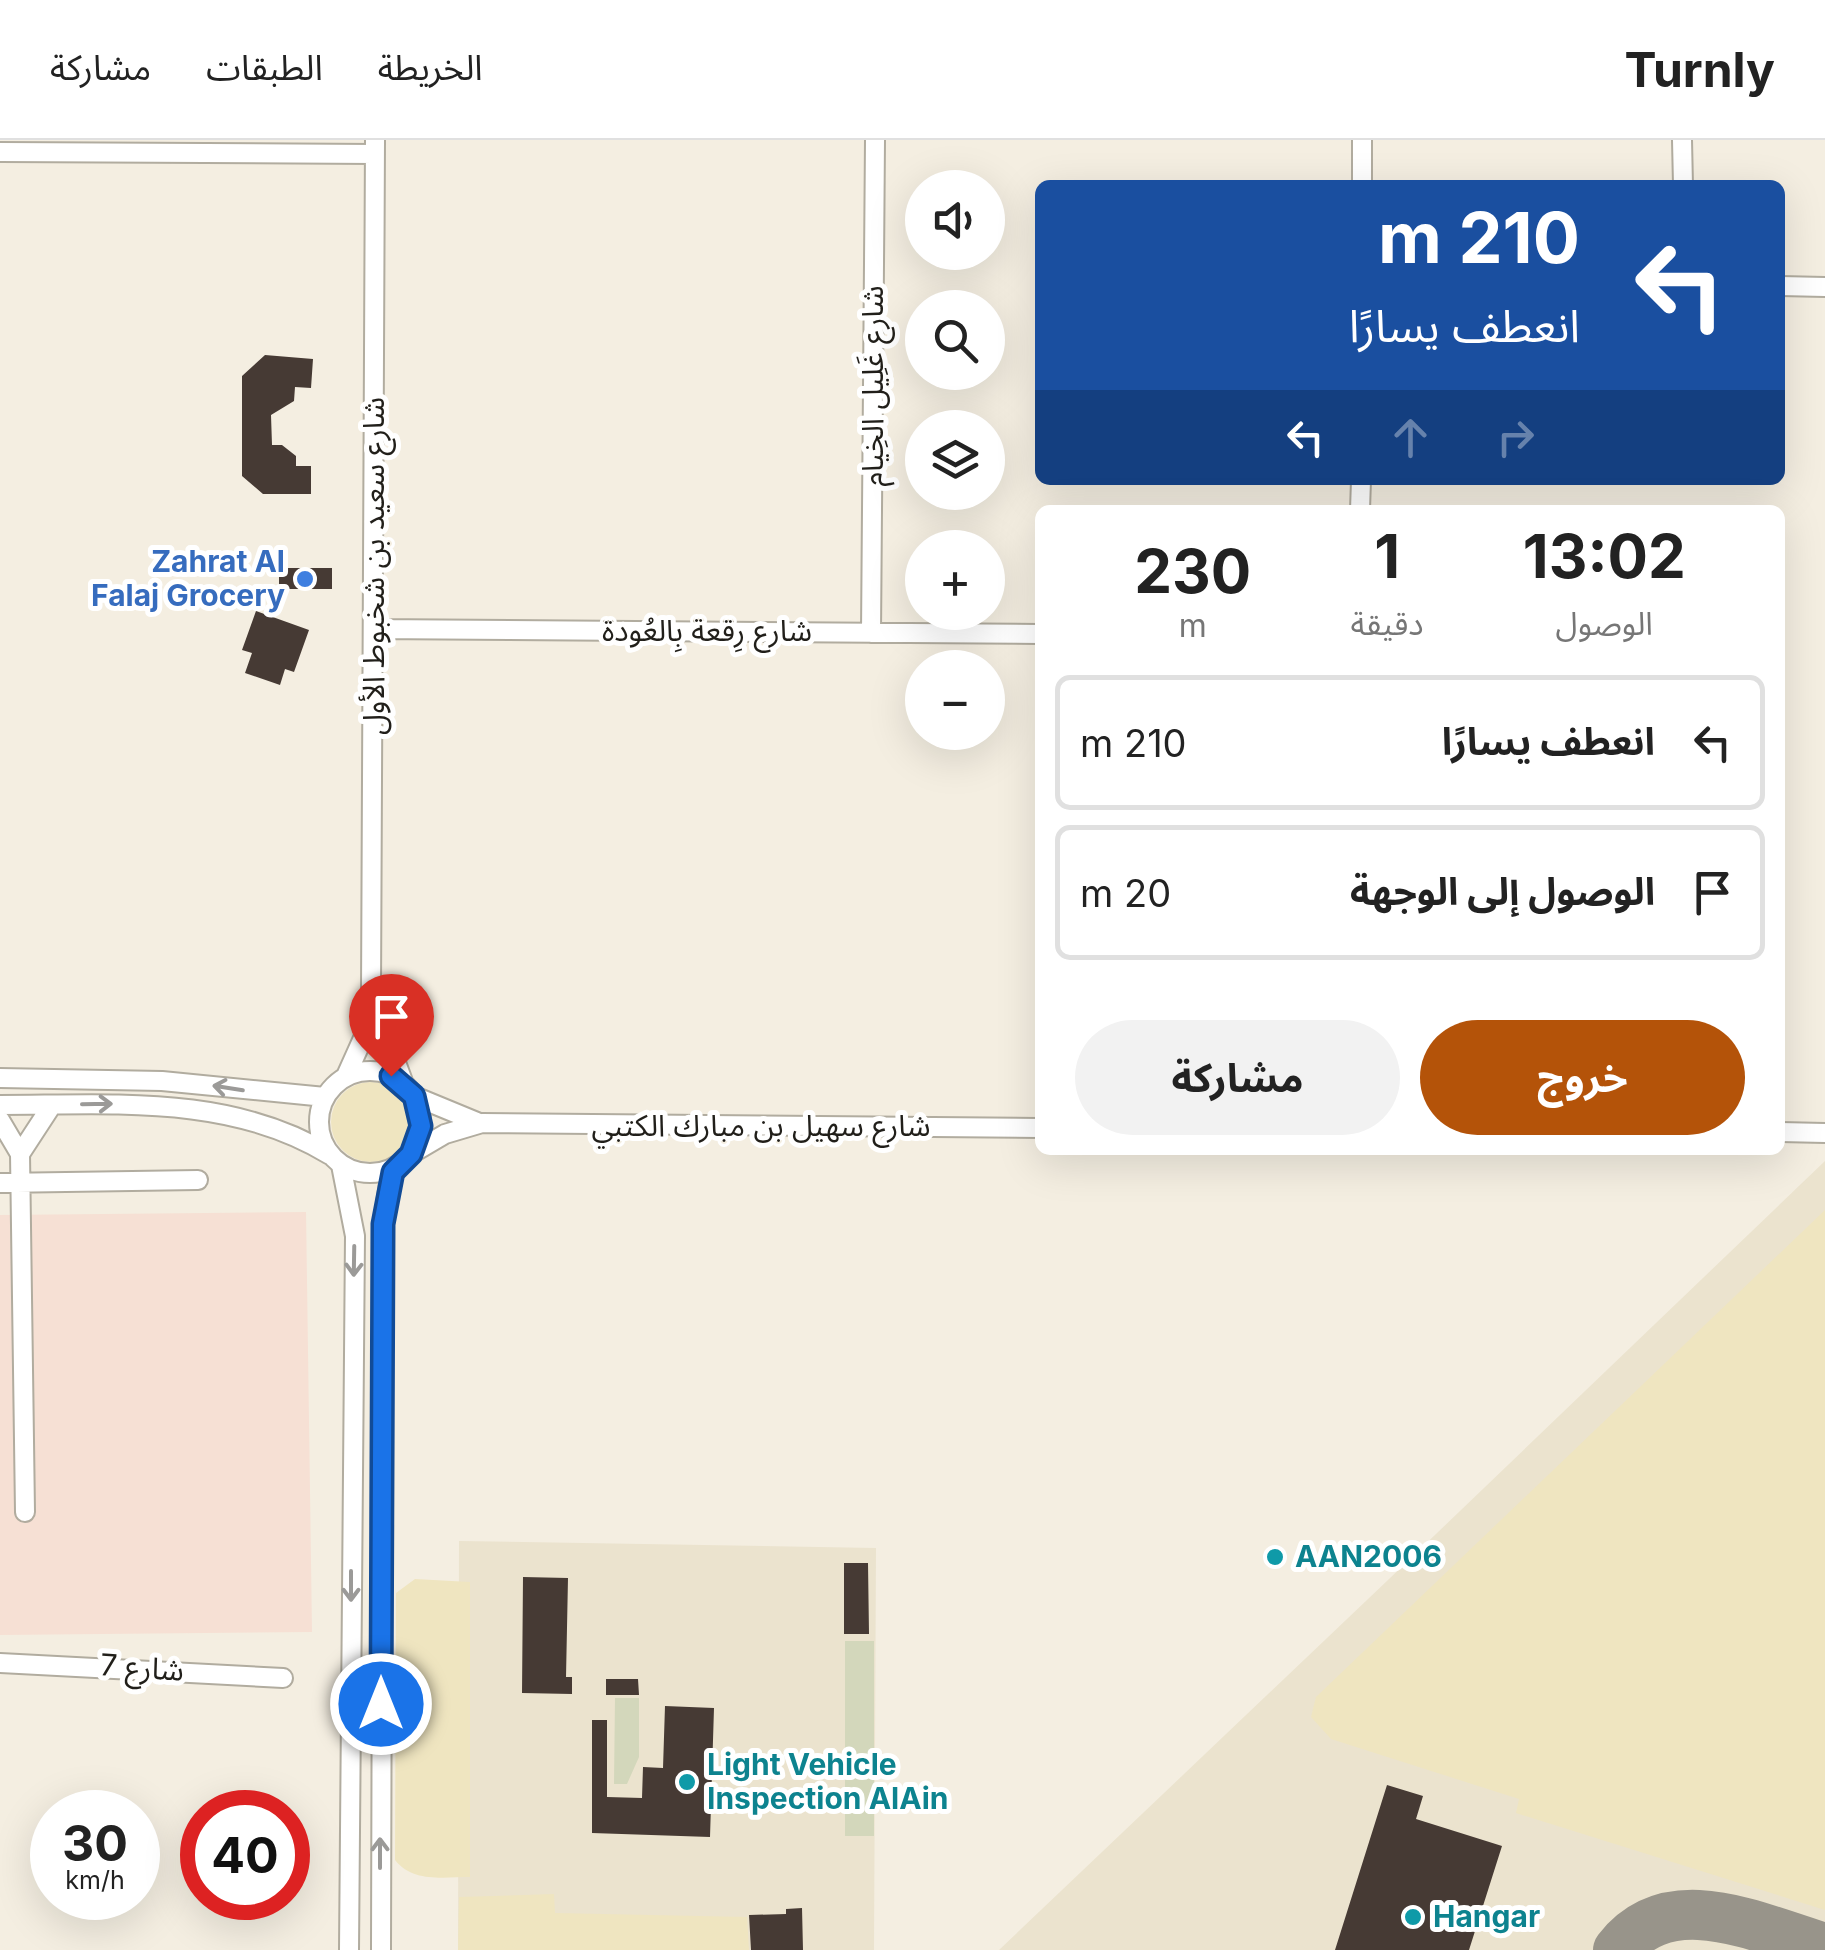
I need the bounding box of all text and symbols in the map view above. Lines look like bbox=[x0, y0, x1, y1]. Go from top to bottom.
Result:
text: Turnly bbox=[1624, 40, 1775, 99]
text: مشاركة bbox=[50, 46, 151, 88]
text: الطبقات bbox=[206, 46, 323, 88]
text: الخريطة bbox=[378, 46, 483, 88]
map controls bbox=[905, 170, 1005, 750]
button: sound bbox=[905, 170, 1005, 270]
text: 210 m bbox=[1378, 195, 1580, 280]
icon: left bbox=[1615, 220, 1745, 350]
street label: شارع غَلِيل الخِيام bbox=[854, 285, 895, 487]
button: search bbox=[905, 290, 1005, 390]
text: انعطف يسارًا bbox=[1349, 298, 1580, 353]
street label: شارع سعيد بن شخبوط الأول bbox=[355, 397, 396, 735]
button: layers bbox=[905, 410, 1005, 510]
icon: left bbox=[1278, 410, 1333, 465]
icon: ahead bbox=[1383, 410, 1438, 465]
icon: right bbox=[1488, 410, 1543, 465]
text: 1 bbox=[1374, 520, 1400, 592]
text: 13:02 bbox=[1523, 520, 1686, 592]
button: + bbox=[905, 530, 1005, 630]
text: 230 bbox=[1134, 535, 1251, 607]
place label: Zahrat Al Falaj Grocery bbox=[91, 543, 285, 613]
marker: Zahrat Al Falaj Grocery bbox=[294, 568, 316, 590]
text: دقيقة bbox=[1351, 604, 1424, 643]
text: الوصول bbox=[1556, 604, 1653, 643]
text: m bbox=[1179, 606, 1207, 645]
street label: شارع رِقعة بِالعُودة bbox=[602, 612, 812, 653]
button: − bbox=[905, 650, 1005, 750]
icon: left bbox=[1685, 715, 1740, 770]
text: انعطف يسارًا bbox=[1442, 718, 1655, 764]
text: 210 m bbox=[1080, 720, 1187, 766]
icon: arrive bbox=[1685, 865, 1740, 920]
text: الوصول إلى الوجهة bbox=[1350, 868, 1655, 914]
text: 20 m bbox=[1080, 870, 1171, 916]
pin bbox=[349, 974, 434, 1077]
icon: arrive bbox=[364, 989, 419, 1044]
button: مشاركة bbox=[1075, 1020, 1400, 1135]
button: خروج bbox=[1420, 1020, 1745, 1135]
one-way arrow bbox=[212, 1078, 245, 1097]
one-way arrow bbox=[80, 1094, 113, 1114]
street label: شارع سهيل بن مبارك الكتبي bbox=[591, 1107, 931, 1149]
one-way arrow bbox=[345, 1244, 364, 1276]
place label: AAN2006 bbox=[1295, 1538, 1442, 1574]
marker: AAN2006 bbox=[1264, 1546, 1286, 1568]
one-way arrow bbox=[342, 1568, 360, 1601]
street label: شارع 7 bbox=[99, 1646, 185, 1693]
position arrow bbox=[329, 1652, 433, 1756]
place label: Light Vehicle Inspection AlAin bbox=[707, 1746, 948, 1816]
marker: Light Vehicle Inspection AlAin bbox=[676, 1771, 698, 1793]
speed limit sign: 40 bbox=[180, 1790, 310, 1920]
text: 30 bbox=[62, 1813, 128, 1873]
one-way arrow bbox=[370, 1837, 390, 1870]
text: km/h bbox=[65, 1865, 125, 1895]
place label: Hangar bbox=[1433, 1898, 1540, 1934]
marker: Hangar bbox=[1402, 1906, 1424, 1928]

